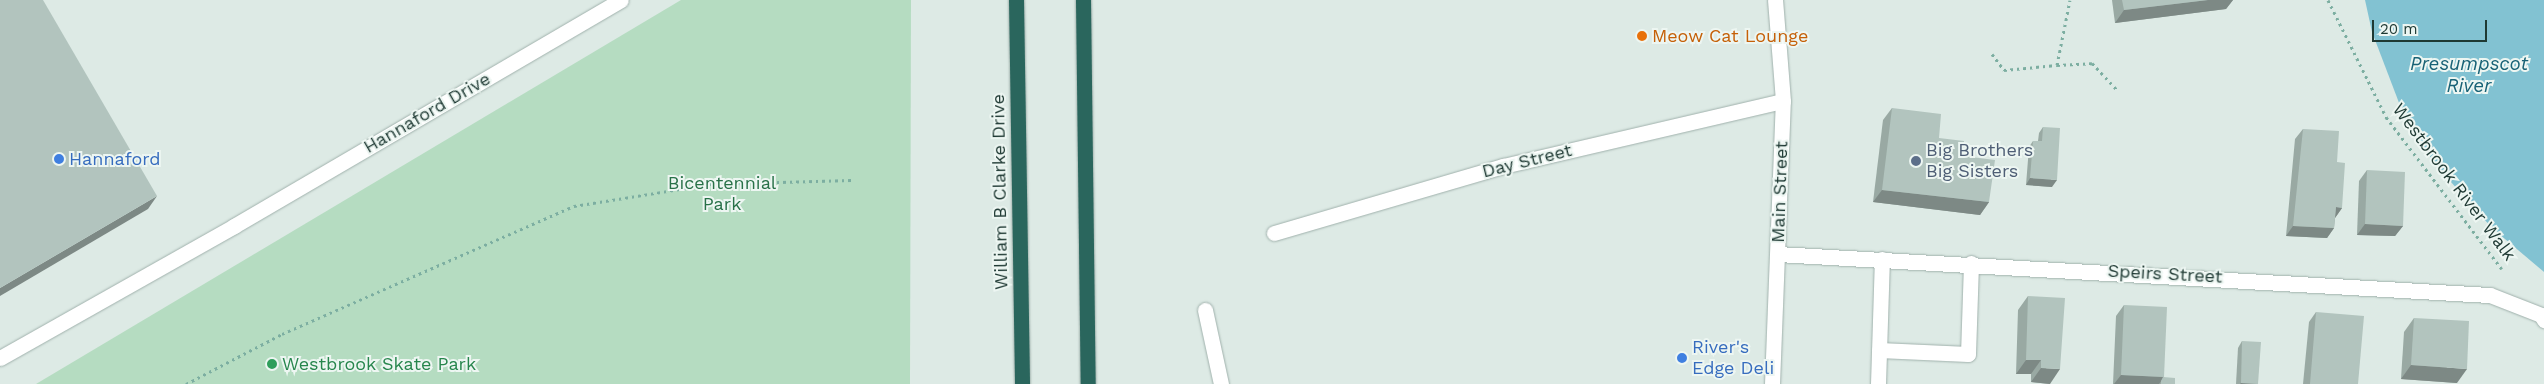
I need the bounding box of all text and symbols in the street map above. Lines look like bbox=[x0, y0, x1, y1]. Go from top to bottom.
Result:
scale bar bbox=[2374, 10, 2489, 42]
text: 20 m bbox=[2380, 20, 2418, 38]
place label: Meow Cat Lounge bbox=[1652, 25, 1809, 47]
marker: Meow Cat Lounge bbox=[1636, 30, 1648, 42]
water label: Presumpscot River bbox=[2410, 53, 2528, 97]
street label: Hannaford Drive bbox=[360, 68, 494, 158]
street label: William B Clarke Drive bbox=[987, 94, 1013, 290]
street label: Westbrook River Walk bbox=[2387, 99, 2521, 265]
street label: Day Street bbox=[1480, 139, 1574, 183]
place label: Big Brothers Big Sisters bbox=[1926, 140, 2033, 182]
street label: Main Street bbox=[1767, 141, 1793, 243]
place label: Hannaford bbox=[69, 148, 161, 170]
marker: Hannaford bbox=[53, 153, 65, 165]
marker: Big Brothers Big Sisters bbox=[1910, 155, 1922, 167]
park label: Bicentennial Park bbox=[668, 173, 776, 215]
street label: Speirs Street bbox=[2107, 260, 2223, 288]
place label: River's Edge Deli bbox=[1692, 337, 1774, 379]
marker: River's Edge Deli bbox=[1676, 352, 1688, 364]
place label: Westbrook Skate Park bbox=[282, 353, 477, 375]
marker: Westbrook Skate Park bbox=[266, 358, 278, 370]

